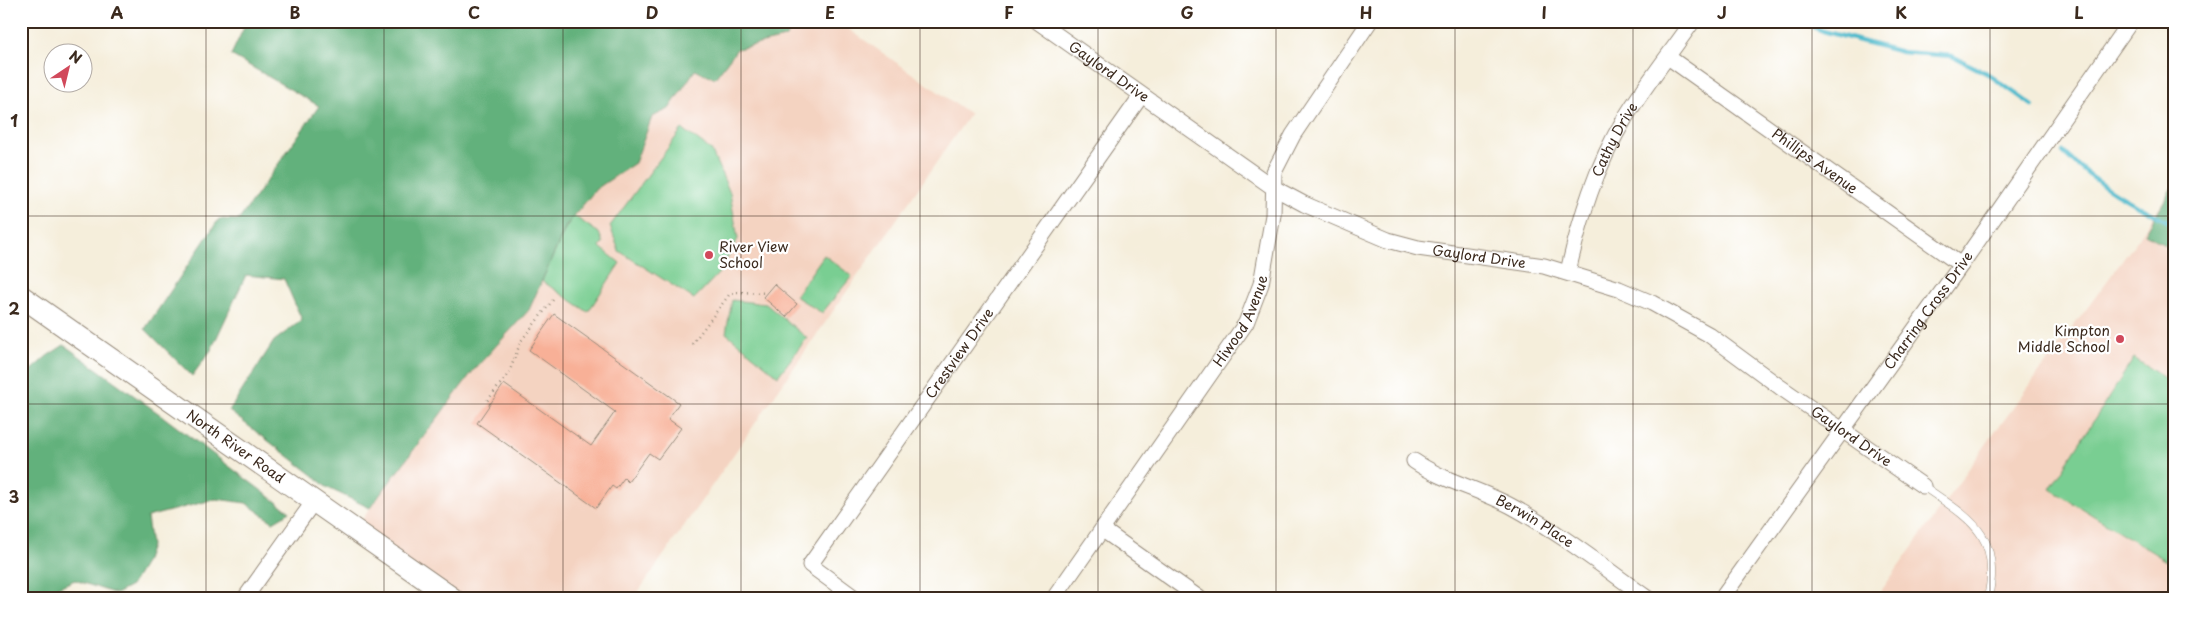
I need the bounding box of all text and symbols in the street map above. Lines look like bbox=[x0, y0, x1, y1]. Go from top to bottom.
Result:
text: A bbox=[111, 0, 124, 24]
text: B bbox=[290, 0, 301, 24]
text: C bbox=[468, 0, 480, 24]
text: D bbox=[646, 0, 658, 24]
text: E bbox=[825, 0, 835, 24]
text: F bbox=[1004, 0, 1014, 24]
text: G bbox=[1180, 0, 1194, 24]
text: H bbox=[1360, 0, 1372, 24]
text: I bbox=[1541, 0, 1547, 24]
text: J bbox=[1717, 0, 1727, 24]
text: K bbox=[1895, 0, 1907, 24]
text: L bbox=[2074, 0, 2084, 24]
street label: Gaylord Drive bbox=[1065, 36, 1154, 107]
north arrow bbox=[42, 42, 92, 92]
text: N bbox=[65, 45, 86, 69]
street label: Cathy Drive bbox=[1586, 98, 1642, 180]
text: 1 bbox=[10, 108, 18, 132]
street label: Phillips Avenue bbox=[1768, 123, 1863, 199]
place label: River View School bbox=[719, 236, 788, 273]
street label: Gaylord Drive bbox=[1431, 239, 1527, 273]
street label: Charring Cross Drive bbox=[1878, 247, 1978, 374]
marker: River View School bbox=[703, 249, 715, 261]
street label: Hiwood Avenue bbox=[1208, 273, 1272, 371]
text: 2 bbox=[8, 296, 20, 320]
street label: Crestview Drive bbox=[920, 303, 998, 403]
place label: Kimpton Middle School bbox=[2018, 320, 2110, 357]
marker: Kimpton Middle School bbox=[2114, 333, 2126, 345]
street label: Gaylord Drive bbox=[1807, 400, 1896, 471]
street label: North River Road bbox=[182, 404, 289, 488]
text: 3 bbox=[9, 484, 19, 508]
street label: Berwin Place bbox=[1492, 489, 1578, 552]

